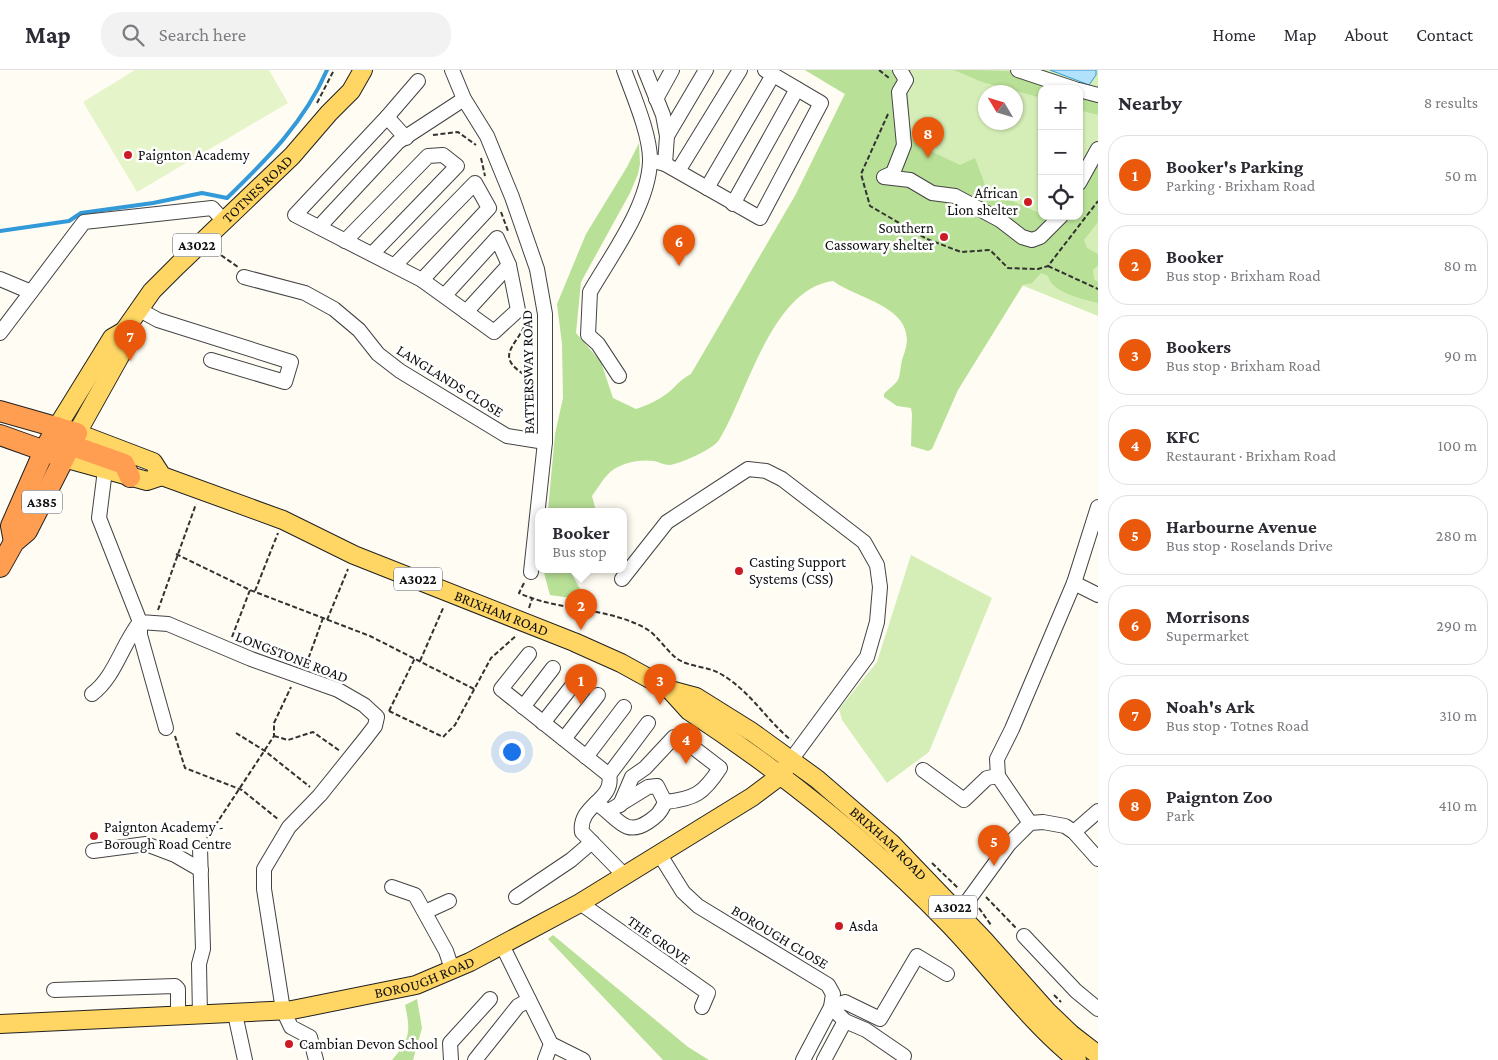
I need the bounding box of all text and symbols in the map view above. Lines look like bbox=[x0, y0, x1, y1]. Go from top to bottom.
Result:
search box bbox=[101, 12, 451, 57]
text: Map bbox=[25, 21, 71, 48]
icon: search bbox=[119, 21, 147, 49]
text: Search here bbox=[159, 24, 246, 45]
text: Home bbox=[1213, 25, 1256, 45]
text: Map bbox=[1284, 25, 1316, 45]
text: About bbox=[1344, 25, 1388, 45]
text: Contact bbox=[1416, 25, 1473, 45]
north arrow bbox=[978, 85, 1023, 130]
map controls bbox=[1038, 85, 1083, 220]
button: + bbox=[1038, 85, 1083, 130]
text: Nearby bbox=[1118, 91, 1182, 115]
text: 8 results bbox=[1424, 94, 1478, 111]
pin: 8 bbox=[912, 117, 944, 158]
button: − bbox=[1038, 130, 1083, 175]
place label: Paignton Academy bbox=[138, 147, 250, 164]
marker: Paignton Academy bbox=[122, 149, 134, 161]
street label: TOTNES ROAD bbox=[219, 152, 296, 226]
text: Booker's Parking bbox=[1166, 156, 1303, 177]
text: 1 bbox=[1132, 167, 1138, 184]
text: 50 m bbox=[1445, 167, 1477, 184]
button: locate bbox=[1038, 175, 1083, 220]
text: Parking · Brixham Road bbox=[1166, 177, 1315, 194]
place label: African Lion shelter bbox=[947, 185, 1019, 218]
marker: African Lion shelter bbox=[1022, 196, 1034, 208]
place label: Southern Cassowary shelter bbox=[825, 220, 935, 254]
pin: 6 bbox=[663, 225, 695, 266]
marker: Southern Cassowary shelter bbox=[938, 231, 950, 243]
road number: A3022 bbox=[173, 234, 221, 256]
text: Booker bbox=[1166, 246, 1224, 267]
text: 2 bbox=[1131, 257, 1139, 274]
text: 80 m bbox=[1443, 257, 1477, 274]
text: Bus stop · Brixham Road bbox=[1166, 267, 1321, 284]
street label: BATTERSWAY ROAD bbox=[519, 310, 537, 434]
pin: 7 bbox=[114, 320, 146, 361]
text: Bookers bbox=[1166, 336, 1231, 357]
street label: LANGLANDS CLOSE bbox=[394, 342, 506, 420]
text: 3 bbox=[1131, 347, 1139, 364]
text: 90 m bbox=[1444, 347, 1477, 364]
text: Bus stop · Brixham Road bbox=[1166, 357, 1321, 374]
text: KFC bbox=[1166, 426, 1199, 447]
text: 4 bbox=[1131, 437, 1139, 454]
text: 100 m bbox=[1438, 437, 1477, 454]
text: Restaurant · Brixham Road bbox=[1166, 447, 1336, 464]
road number: A385 bbox=[22, 491, 62, 514]
popup bbox=[535, 508, 627, 573]
text: Harbourne Avenue bbox=[1166, 516, 1317, 537]
text: Booker bbox=[552, 522, 610, 543]
text: 5 bbox=[1131, 527, 1139, 544]
text: 280 m bbox=[1436, 527, 1477, 544]
text: Bus stop · Roselands Drive bbox=[1166, 537, 1333, 554]
text: Bus stop bbox=[552, 543, 607, 560]
place label: Casting Support Systems (CSS) bbox=[749, 554, 847, 588]
marker: Casting Support Systems (CSS) bbox=[733, 565, 745, 577]
road number: A3022 bbox=[394, 568, 442, 590]
street label: BRIXHAM ROAD bbox=[452, 588, 551, 639]
pin: 2 bbox=[565, 589, 597, 630]
text: Morrisons bbox=[1166, 606, 1249, 627]
text: 6 bbox=[1131, 617, 1139, 634]
text: 290 m bbox=[1436, 617, 1477, 634]
text: Supermarket bbox=[1166, 627, 1249, 644]
street label: LONGSTONE ROAD bbox=[233, 628, 351, 686]
pin: 1 bbox=[565, 664, 597, 705]
pin: 3 bbox=[644, 664, 676, 705]
text: Noah's Ark bbox=[1166, 696, 1254, 717]
text: 7 bbox=[1131, 707, 1139, 724]
text: 310 m bbox=[1439, 707, 1477, 724]
text: Bus stop · Totnes Road bbox=[1166, 717, 1309, 734]
pin: 4 bbox=[670, 723, 702, 764]
your location bbox=[499, 739, 525, 765]
text: Paignton Zoo bbox=[1166, 786, 1273, 807]
text: 8 bbox=[1130, 797, 1140, 814]
text: 410 m bbox=[1439, 797, 1477, 814]
street label: BRIXHAM ROAD bbox=[847, 803, 930, 884]
text: Park bbox=[1166, 807, 1194, 824]
place label: Paignton Academy - Borough Road Centre bbox=[104, 819, 232, 853]
pin: 5 bbox=[978, 825, 1010, 866]
marker: Paignton Academy - Borough Road Centre bbox=[88, 830, 100, 842]
road number: A3022 bbox=[929, 896, 977, 919]
street label: BOROUGH CLOSE bbox=[729, 902, 831, 972]
street label: THE GROVE bbox=[624, 912, 694, 968]
place label: Asda bbox=[849, 918, 878, 934]
marker: Asda bbox=[833, 920, 845, 932]
street label: BOROUGH ROAD bbox=[373, 953, 477, 1001]
place label: Cambian Devon School bbox=[299, 1036, 438, 1052]
marker: Cambian Devon School bbox=[283, 1038, 295, 1050]

